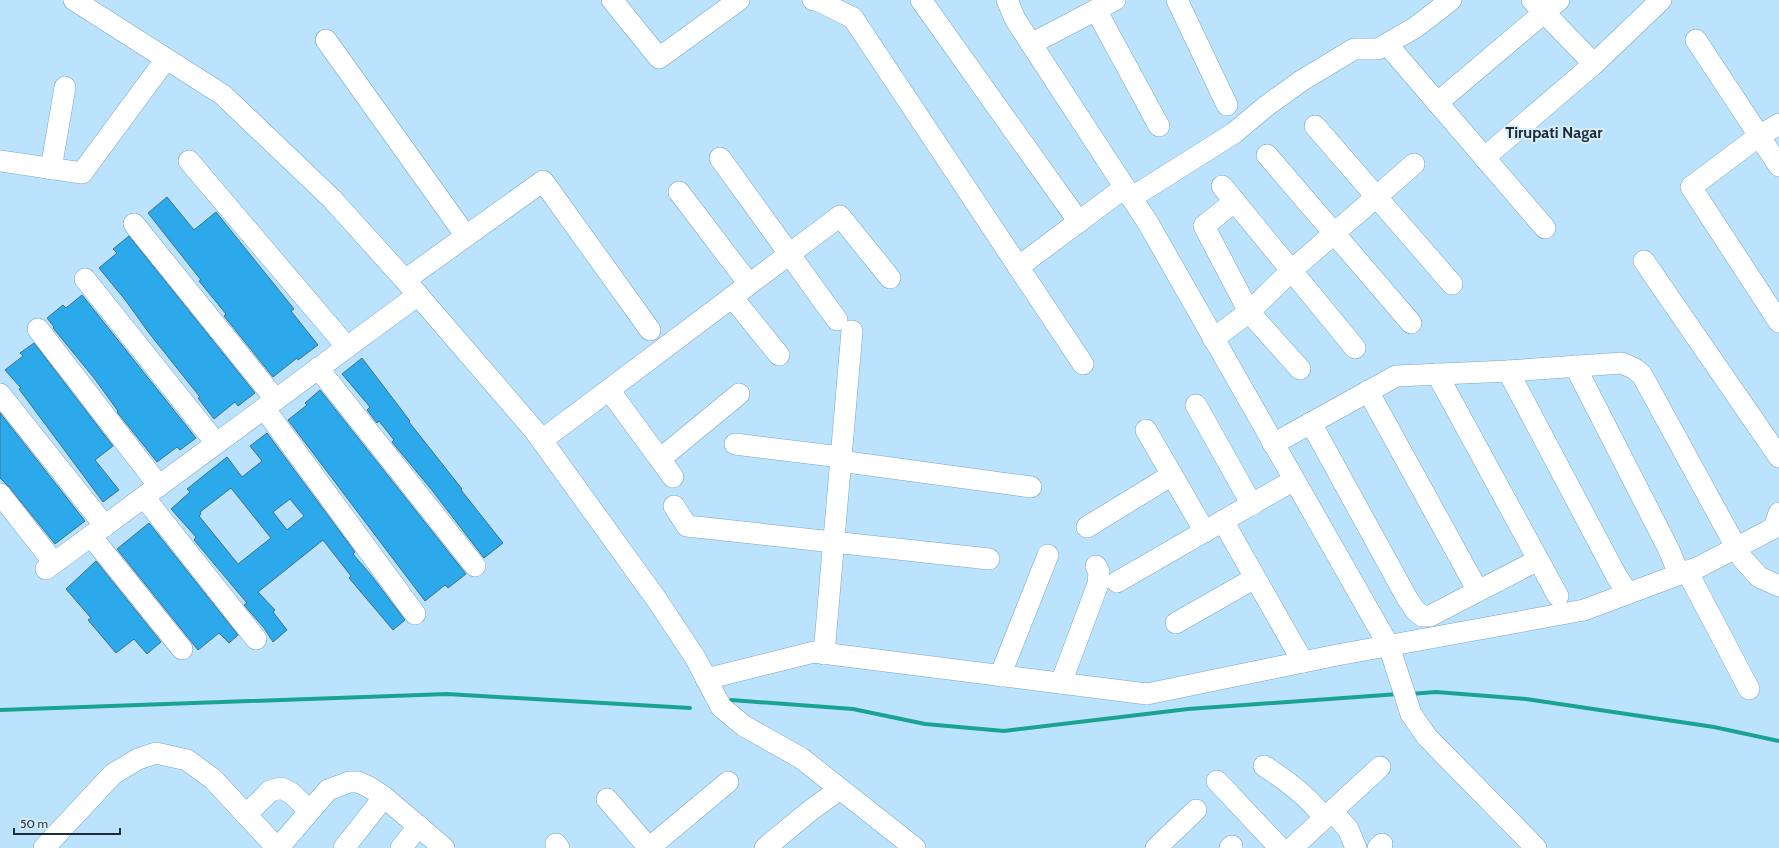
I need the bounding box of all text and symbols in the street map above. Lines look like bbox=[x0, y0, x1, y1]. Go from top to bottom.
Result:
district label: Tirupati Nagar bbox=[1505, 123, 1603, 142]
scale bar bbox=[14, 810, 120, 836]
text: 50 m bbox=[20, 816, 48, 831]

